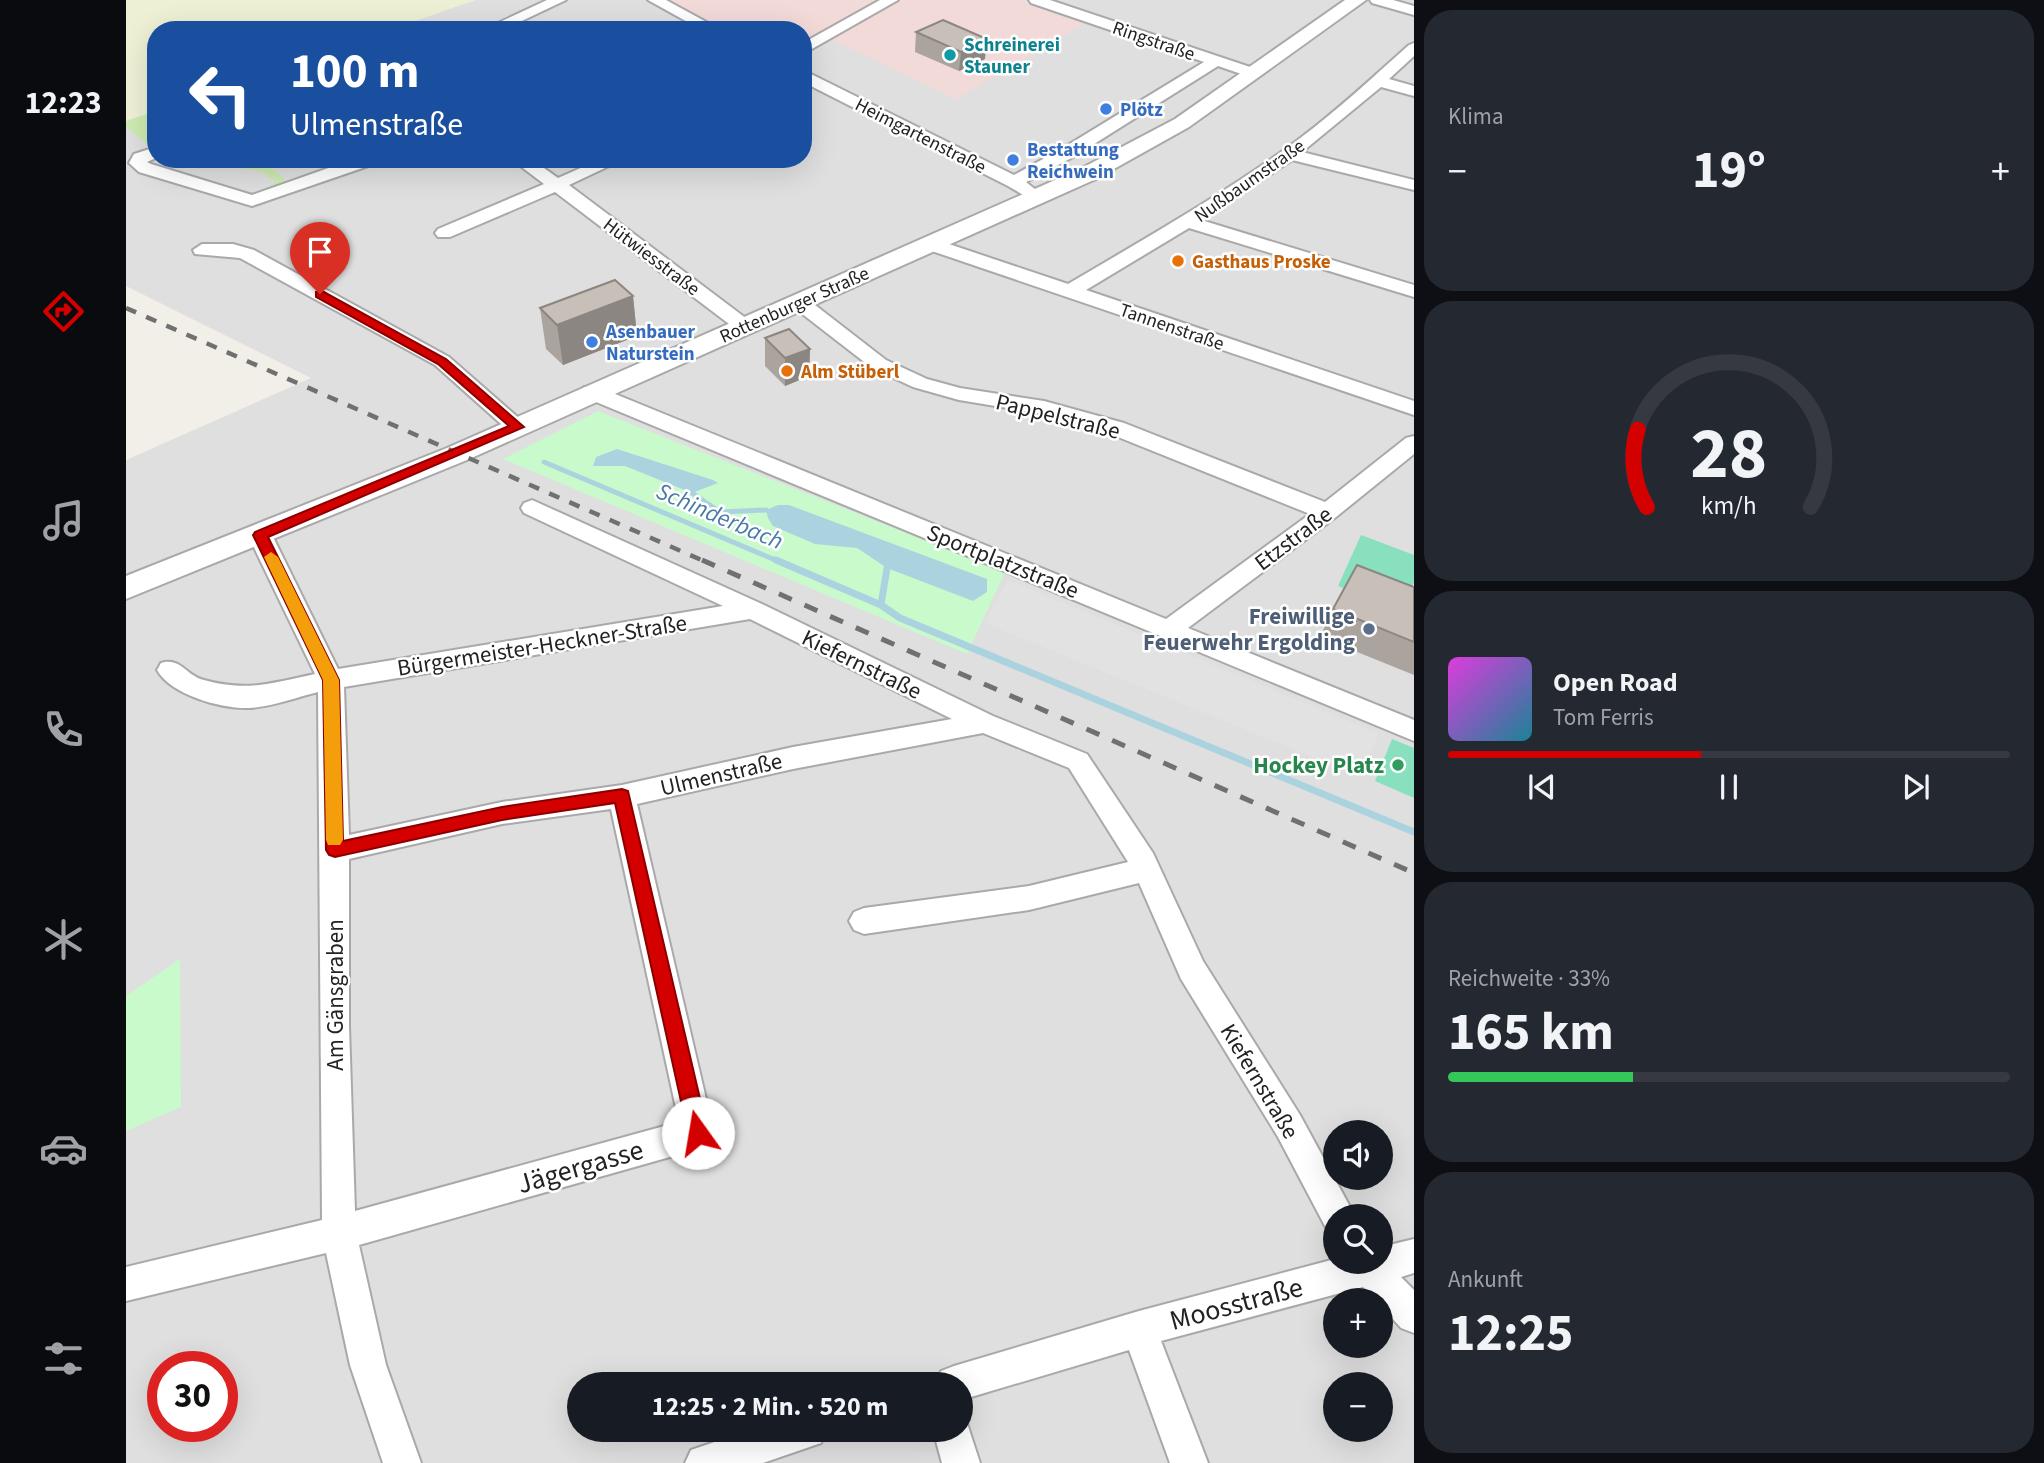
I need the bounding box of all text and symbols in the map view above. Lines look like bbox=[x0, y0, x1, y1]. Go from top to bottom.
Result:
street label: Ringstraße bbox=[1109, 15, 1198, 68]
place label: Schreinerei Stauner bbox=[964, 32, 1060, 81]
text: 100 m bbox=[290, 37, 419, 107]
marker: Schreinerei Stauner bbox=[942, 47, 958, 63]
icon: left bbox=[175, 49, 266, 140]
text: 12:23 bbox=[24, 80, 102, 126]
street label: Heimgartenstraße bbox=[850, 92, 990, 181]
place label: Plötz bbox=[1120, 97, 1163, 124]
text: Klima bbox=[1448, 100, 1504, 133]
marker: Plötz bbox=[1098, 101, 1114, 117]
text: Ulmenstraße bbox=[290, 102, 463, 148]
street label: Nußbaumstraße bbox=[1189, 133, 1311, 229]
text: 19° bbox=[1692, 134, 1766, 208]
place label: Bestattung Reichwein bbox=[1027, 137, 1119, 186]
text: − bbox=[1448, 145, 1467, 199]
text: + bbox=[1991, 145, 2010, 199]
marker: Bestattung Reichwein bbox=[1005, 152, 1021, 168]
street label: Hütwiesstraße bbox=[597, 212, 705, 303]
pin bbox=[290, 222, 350, 294]
icon: arrive bbox=[301, 233, 339, 271]
place label: Gasthaus Proske bbox=[1192, 249, 1331, 276]
marker: Gasthaus Proske bbox=[1170, 253, 1186, 269]
street label: Rottenburger Straße bbox=[715, 260, 874, 350]
icon: directions bbox=[39, 287, 88, 336]
street label: Tannenstraße bbox=[1116, 297, 1227, 358]
place label: Asenbauer Naturstein bbox=[605, 319, 696, 368]
marker: Asenbauer Naturstein bbox=[584, 334, 600, 350]
place label: Alm Stüberl bbox=[800, 359, 900, 386]
marker: Alm Stüberl bbox=[779, 363, 795, 379]
street label: Pappelstraße bbox=[992, 385, 1124, 448]
text: 28 bbox=[1691, 402, 1767, 506]
water label: Schinderbach bbox=[651, 474, 789, 559]
text: km/h bbox=[1701, 488, 1757, 524]
icon: music bbox=[39, 496, 88, 545]
street label: Etzstraße bbox=[1248, 498, 1339, 579]
street label: Sportplatzstraße bbox=[922, 516, 1084, 607]
place label: Freiwillige Feuerwehr Ergolding bbox=[1143, 600, 1355, 659]
street label: Bürgermeister-Heckner-Straße bbox=[395, 606, 689, 685]
street label: Kiefernstraße bbox=[796, 621, 927, 708]
marker: Freiwillige Feuerwehr Ergolding bbox=[1361, 621, 1377, 637]
text: Open Road bbox=[1553, 664, 1678, 701]
text: Tom Ferris bbox=[1553, 701, 1654, 734]
icon: phone bbox=[39, 705, 88, 754]
street label: Ulmenstraße bbox=[657, 744, 785, 805]
place label: Hockey Platz bbox=[1253, 749, 1384, 782]
marker: Hockey Platz bbox=[1390, 757, 1406, 773]
icon: previous bbox=[1523, 768, 1561, 806]
icon: pause bbox=[1710, 768, 1748, 806]
icon: next bbox=[1897, 768, 1935, 806]
icon: climate bbox=[39, 915, 88, 964]
street label: Am Gänsgraben bbox=[319, 919, 352, 1071]
text: Reichweite · 33% bbox=[1448, 962, 1610, 995]
text: 165 km bbox=[1448, 996, 1614, 1070]
street label: Kiefernstraße bbox=[1212, 1017, 1307, 1145]
position arrow bbox=[661, 1096, 735, 1170]
map controls bbox=[1323, 1120, 1393, 1442]
button: sound bbox=[1323, 1120, 1393, 1190]
icon: car bbox=[39, 1124, 88, 1173]
street label: Jägergasse bbox=[512, 1130, 648, 1204]
button: search bbox=[1323, 1204, 1393, 1274]
text: Ankunft bbox=[1448, 1263, 1523, 1296]
street label: Moosstraße bbox=[1165, 1267, 1307, 1341]
button: + bbox=[1323, 1288, 1393, 1358]
text: 12:25 bbox=[1448, 1297, 1573, 1371]
icon: filters bbox=[39, 1334, 88, 1383]
speed limit sign: 30 bbox=[147, 1351, 238, 1442]
button: − bbox=[1323, 1372, 1393, 1442]
text: 12:25 · 2 Min. · 520 m bbox=[652, 1388, 888, 1425]

